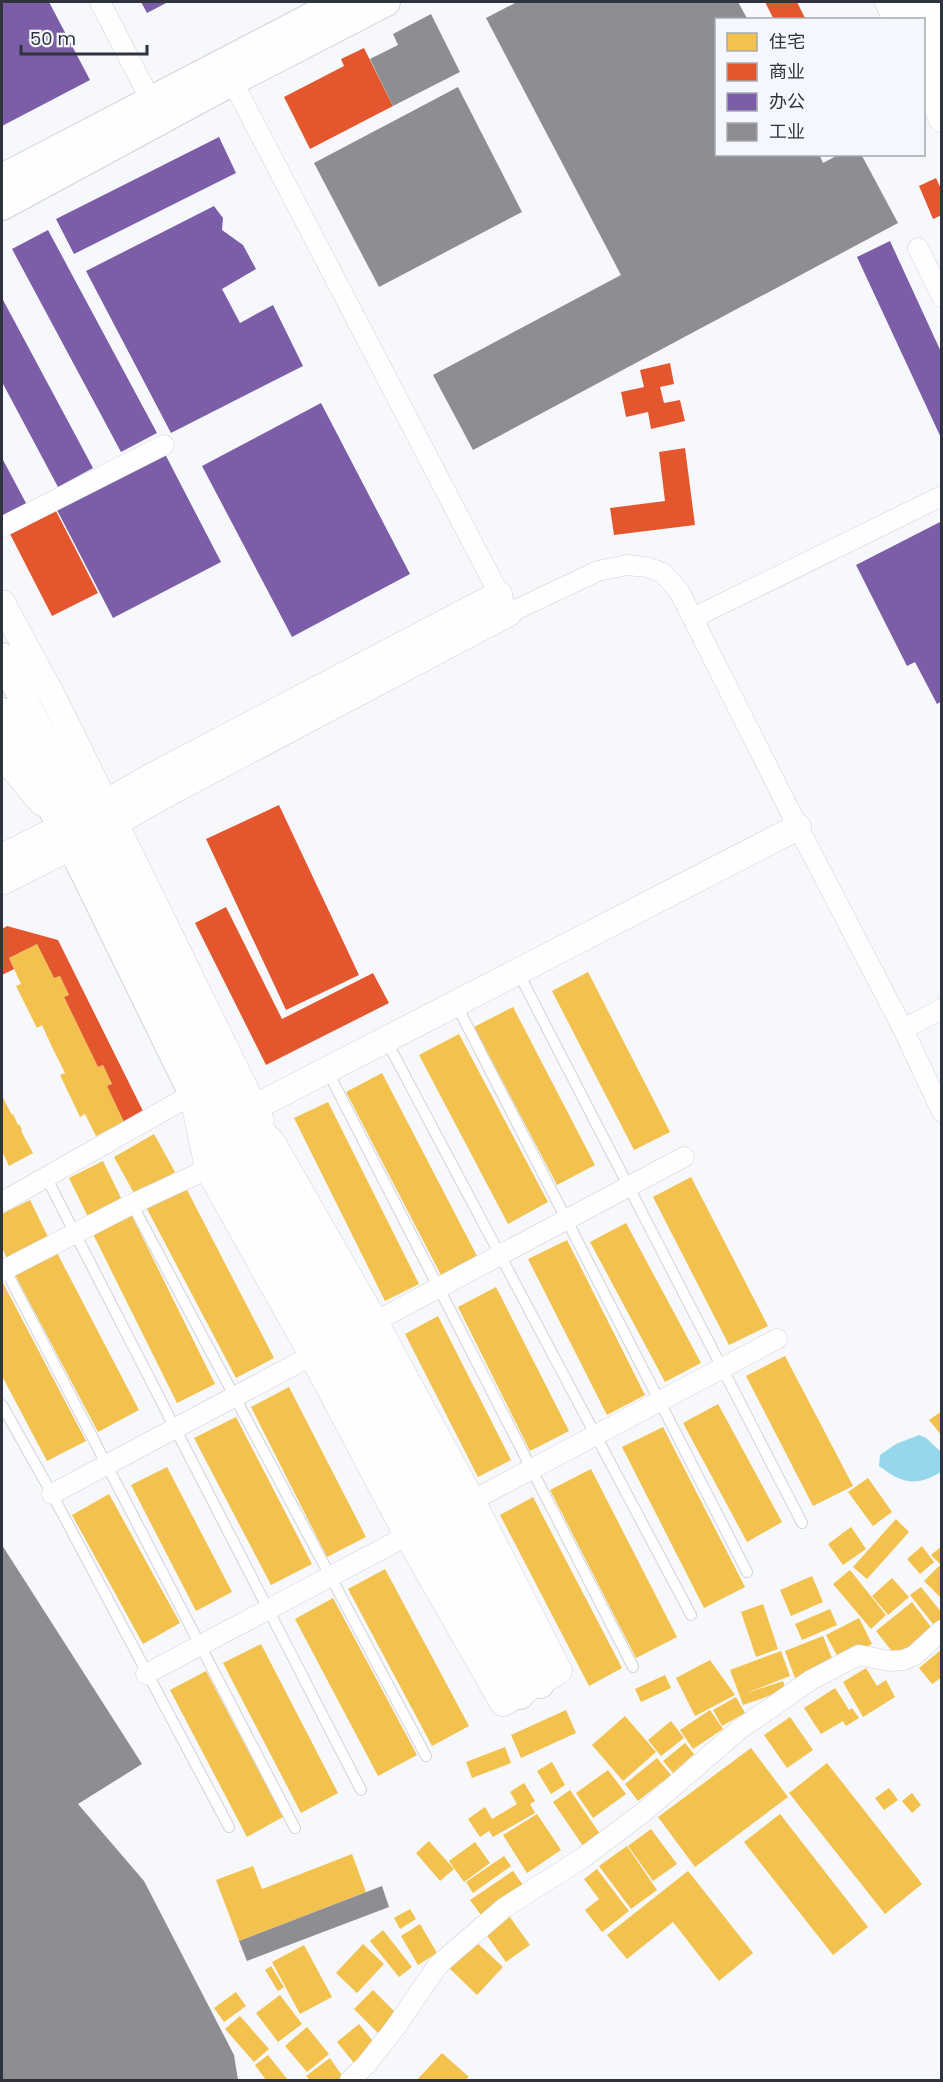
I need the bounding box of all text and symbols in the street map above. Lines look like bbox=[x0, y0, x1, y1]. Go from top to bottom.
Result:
scale bar bbox=[21, 18, 147, 56]
legend bbox=[715, 18, 925, 156]
text: 50 m bbox=[30, 26, 76, 51]
text: 住宅 bbox=[769, 29, 805, 54]
text: 商业 bbox=[769, 59, 805, 84]
text: 办公 bbox=[769, 89, 805, 114]
text: 工业 bbox=[769, 119, 805, 144]

